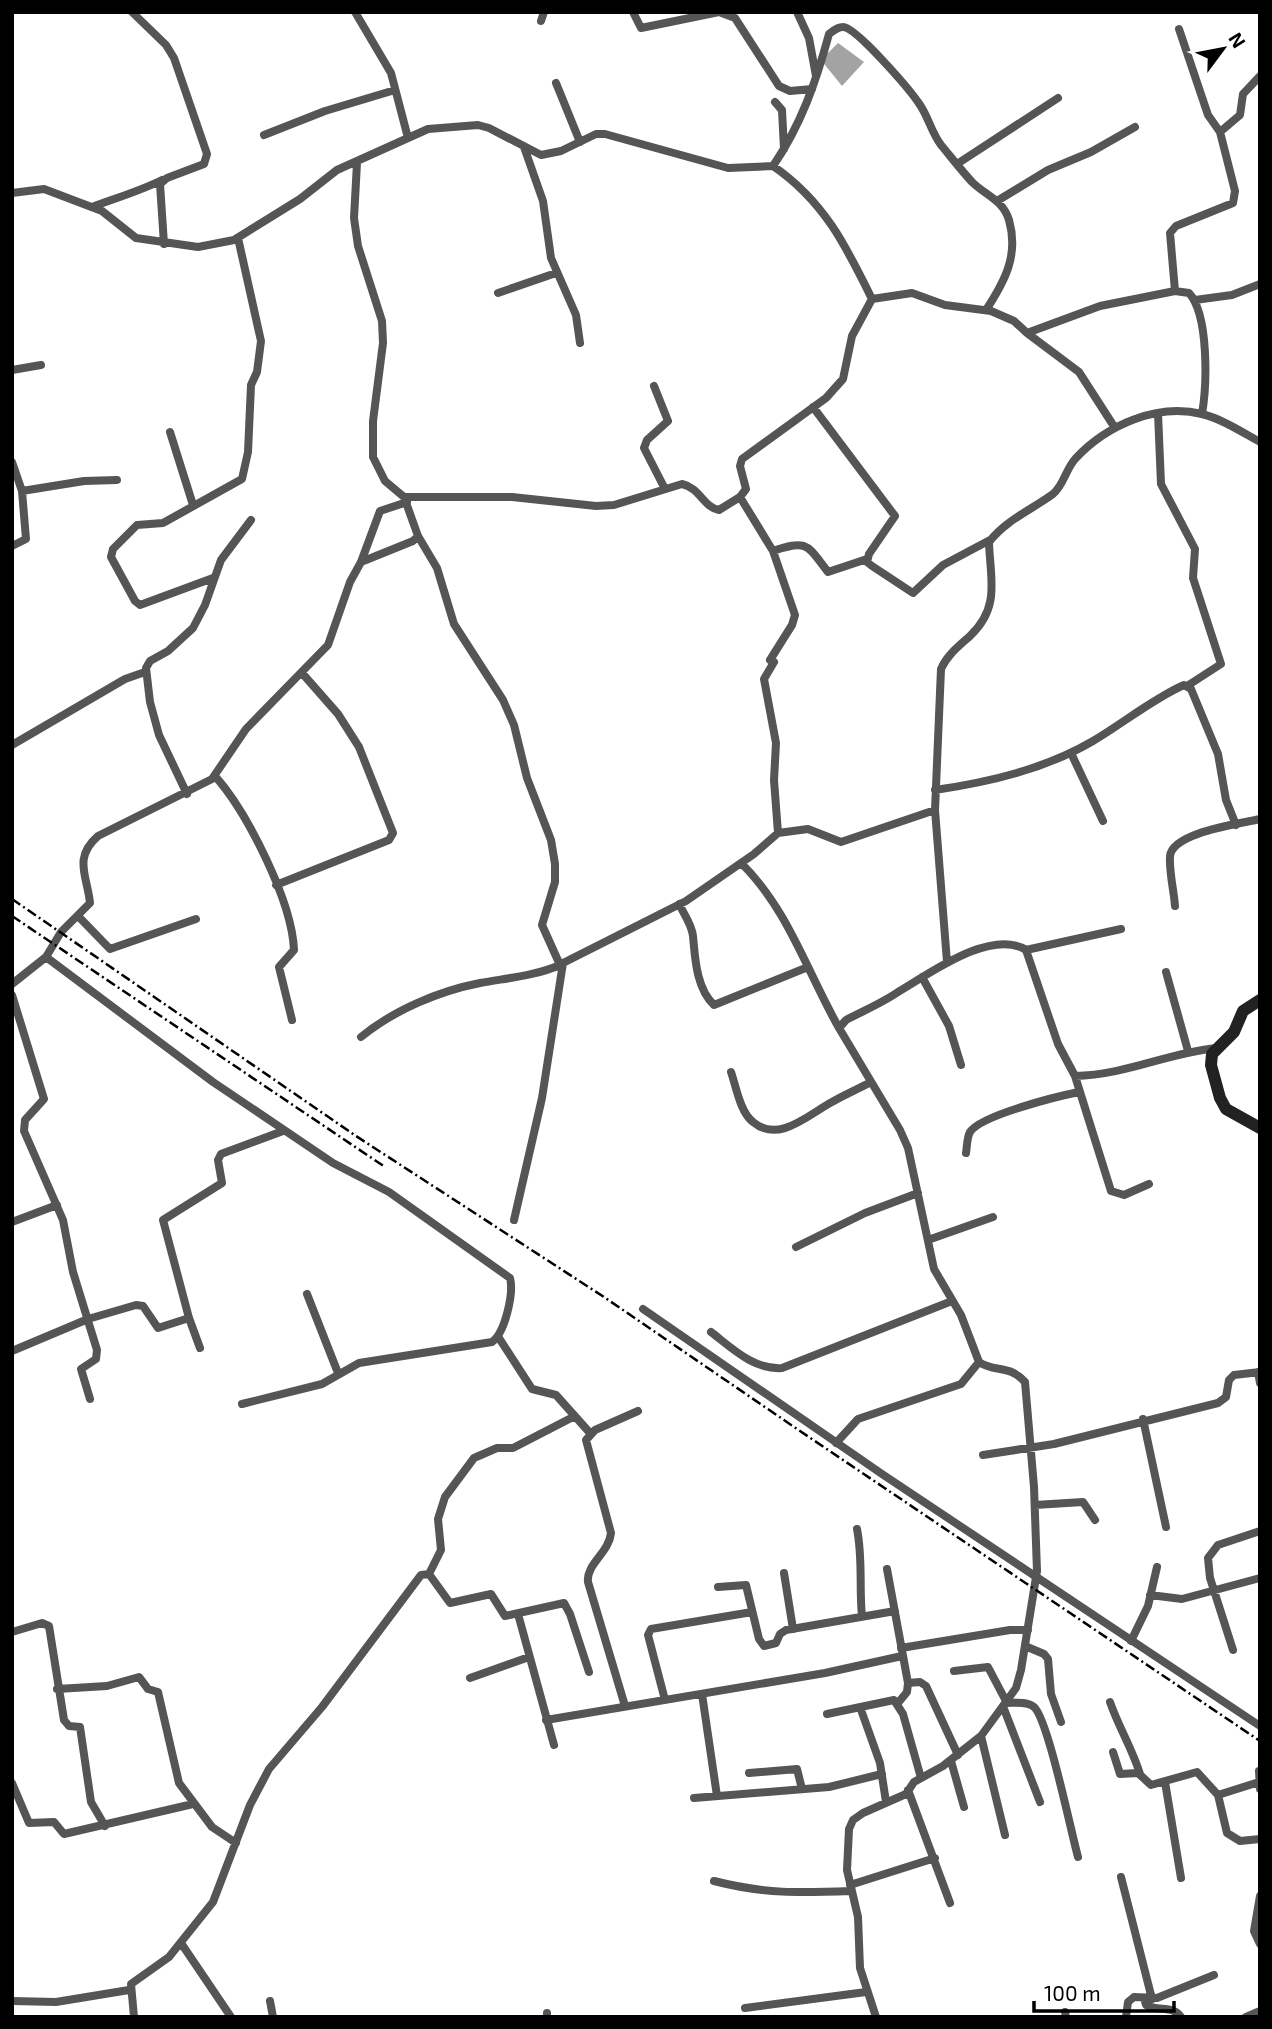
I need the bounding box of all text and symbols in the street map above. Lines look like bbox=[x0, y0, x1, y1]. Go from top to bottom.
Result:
north arrow bbox=[1188, 14, 1258, 84]
text: N bbox=[1224, 28, 1251, 52]
scale bar bbox=[1034, 1969, 1174, 2013]
text: 100 m bbox=[1044, 1980, 1101, 2005]

